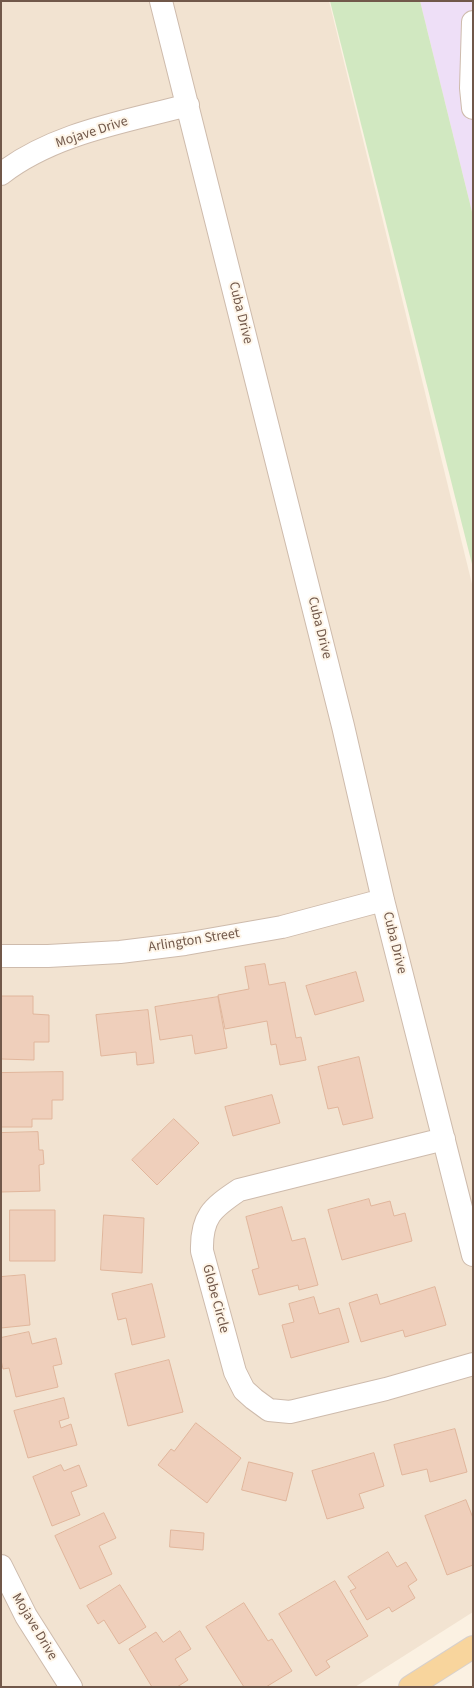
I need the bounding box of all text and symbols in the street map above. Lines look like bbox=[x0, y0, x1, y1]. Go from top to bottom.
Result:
street label: Mojave Drive bbox=[54, 113, 130, 153]
street label: Cuba Drive bbox=[224, 280, 256, 346]
street label: Cuba Drive bbox=[303, 595, 335, 661]
street label: Cuba Drive bbox=[378, 910, 410, 976]
street label: Arlington Street bbox=[147, 926, 241, 956]
street label: Globe Circle bbox=[198, 1263, 232, 1335]
street label: Mojave Drive bbox=[8, 1591, 60, 1663]

